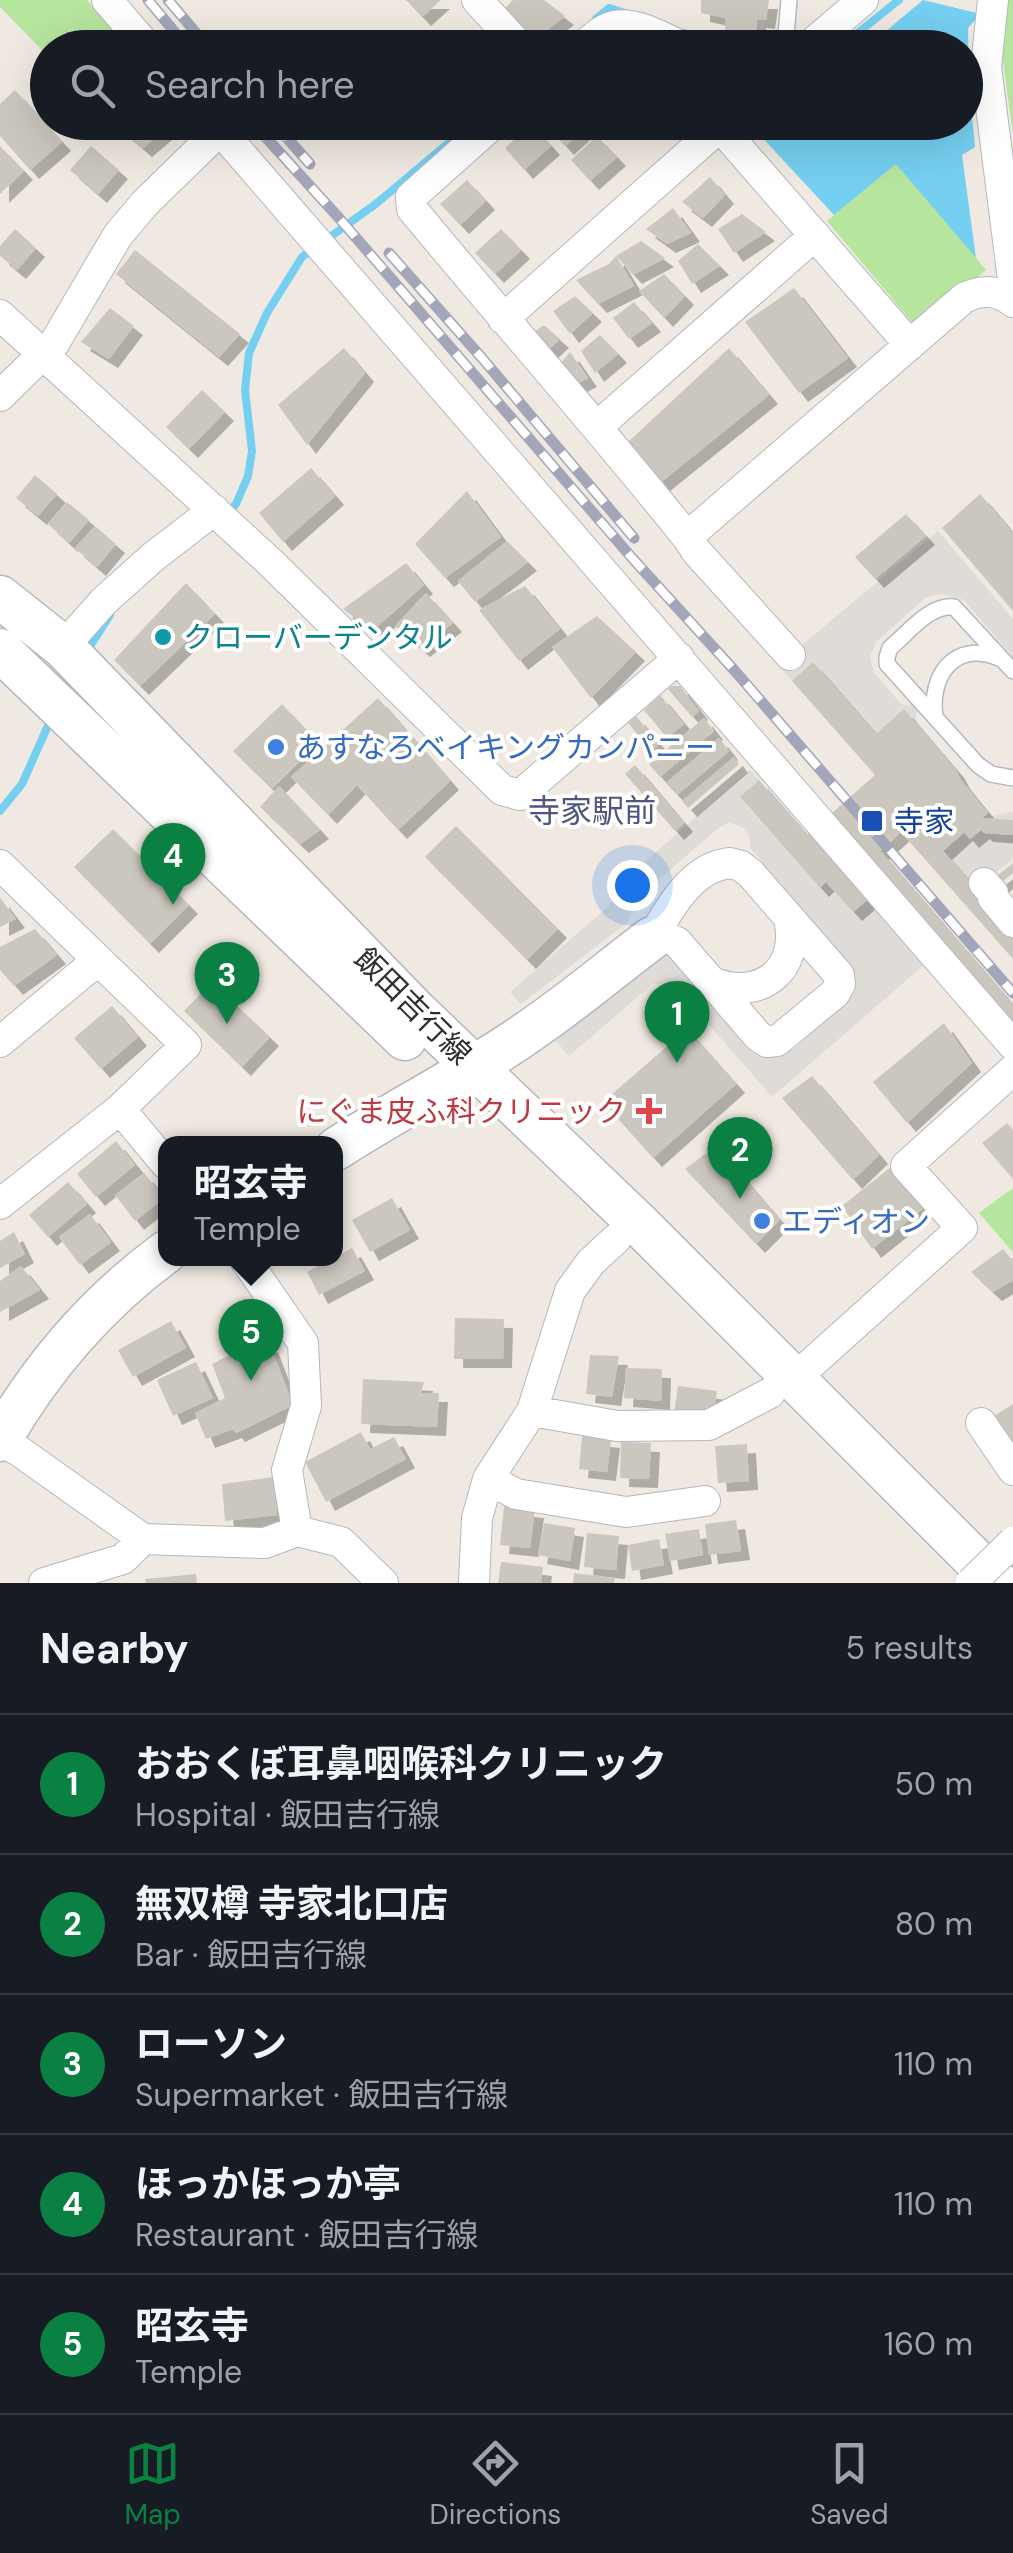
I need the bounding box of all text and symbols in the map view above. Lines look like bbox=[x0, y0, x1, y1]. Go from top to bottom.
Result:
search box bbox=[30, 30, 983, 140]
icon: search bbox=[65, 58, 120, 113]
text: Search here bbox=[145, 60, 355, 110]
place label: クローバーデンタル bbox=[183, 618, 453, 657]
marker: クローバーデンタル bbox=[152, 626, 174, 648]
place label: あすなろベイキングカンパニー bbox=[296, 728, 715, 767]
marker: あすなろベイキングカンパニー bbox=[265, 736, 287, 758]
district label: 寺家駅前 bbox=[528, 790, 656, 832]
place label: 寺家 bbox=[894, 802, 954, 841]
marker: 寺家 bbox=[859, 808, 885, 834]
pin: 4 bbox=[140, 822, 206, 905]
your location bbox=[607, 860, 658, 911]
street label: 飯田吉行線 bbox=[346, 939, 480, 1073]
pin: 3 bbox=[194, 942, 260, 1024]
pin: 1 bbox=[644, 980, 710, 1063]
place label: にぐま皮ふ科クリニック bbox=[297, 1092, 626, 1131]
marker: にぐま皮ふ科クリニック bbox=[636, 1098, 662, 1124]
pin: 2 bbox=[708, 1116, 772, 1199]
popup bbox=[158, 1136, 343, 1266]
text: 昭玄寺 bbox=[193, 1158, 308, 1208]
place label: エディオン bbox=[782, 1202, 930, 1241]
text: Temple bbox=[193, 1208, 301, 1250]
marker: エディオン bbox=[751, 1210, 773, 1232]
pin: 5 bbox=[218, 1298, 284, 1381]
text: Nearby bbox=[40, 1621, 189, 1676]
text: 5 results bbox=[845, 1627, 973, 1669]
text: おおくぼ耳鼻咽喉科クリニック bbox=[135, 1739, 667, 1789]
text: 1 bbox=[67, 1763, 78, 1805]
text: 50 m bbox=[895, 1763, 973, 1805]
text: Hospital · 飯田吉行線 bbox=[135, 1794, 440, 1836]
text: 無双樽 寺家北口店 bbox=[135, 1879, 448, 1929]
text: 2 bbox=[63, 1903, 82, 1945]
text: 80 m bbox=[895, 1903, 973, 1945]
text: Bar · 飯田吉行線 bbox=[135, 1934, 367, 1976]
text: ローソン bbox=[135, 2019, 287, 2069]
text: 3 bbox=[63, 2043, 82, 2085]
text: 110 m bbox=[894, 2043, 973, 2085]
text: Supermarket · 飯田吉行線 bbox=[135, 2074, 508, 2116]
text: ほっかほっか亭 bbox=[135, 2159, 401, 2209]
text: 4 bbox=[62, 2183, 83, 2225]
text: 110 m bbox=[894, 2183, 973, 2225]
text: Restaurant · 飯田吉行線 bbox=[135, 2214, 478, 2256]
text: 昭玄寺 bbox=[135, 2301, 249, 2351]
text: 5 bbox=[63, 2323, 82, 2365]
text: 160 m bbox=[884, 2323, 973, 2365]
text: Temple bbox=[135, 2351, 242, 2393]
tab: Map bbox=[124, 2436, 181, 2533]
tab: Directions bbox=[430, 2436, 561, 2533]
tab: Saved bbox=[810, 2436, 889, 2533]

